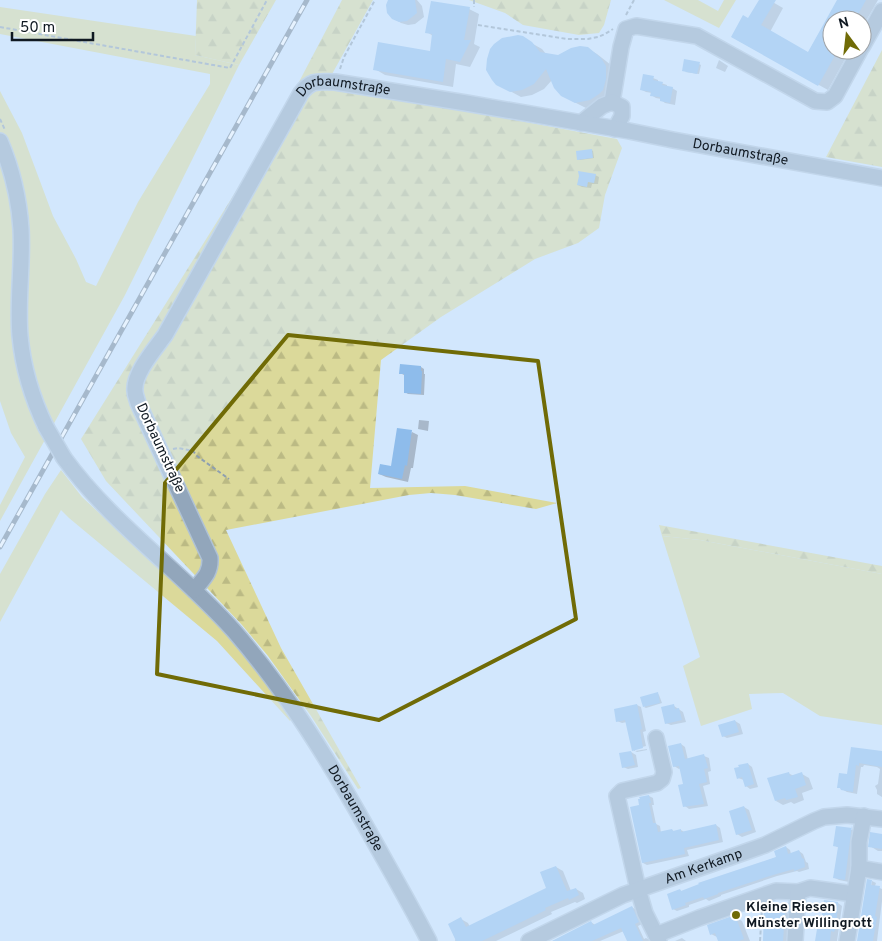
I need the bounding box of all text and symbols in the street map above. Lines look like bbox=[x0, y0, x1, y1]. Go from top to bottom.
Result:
scale bar bbox=[12, 10, 94, 42]
north arrow bbox=[822, 10, 872, 60]
text: N bbox=[837, 14, 851, 33]
text: 50 m bbox=[20, 19, 55, 38]
street label: Dorbaumstraße bbox=[293, 73, 392, 101]
street label: Dorbaumstraße bbox=[691, 135, 790, 169]
street label: Dorbaumstraße bbox=[132, 401, 188, 495]
street label: Dorbaumstraße bbox=[324, 762, 387, 854]
street label: Am Kerkamp bbox=[662, 845, 745, 888]
place label: Kleine Riesen Münster Willingrott bbox=[746, 899, 872, 932]
marker: Kleine Riesen Münster Willingrott bbox=[730, 909, 742, 921]

